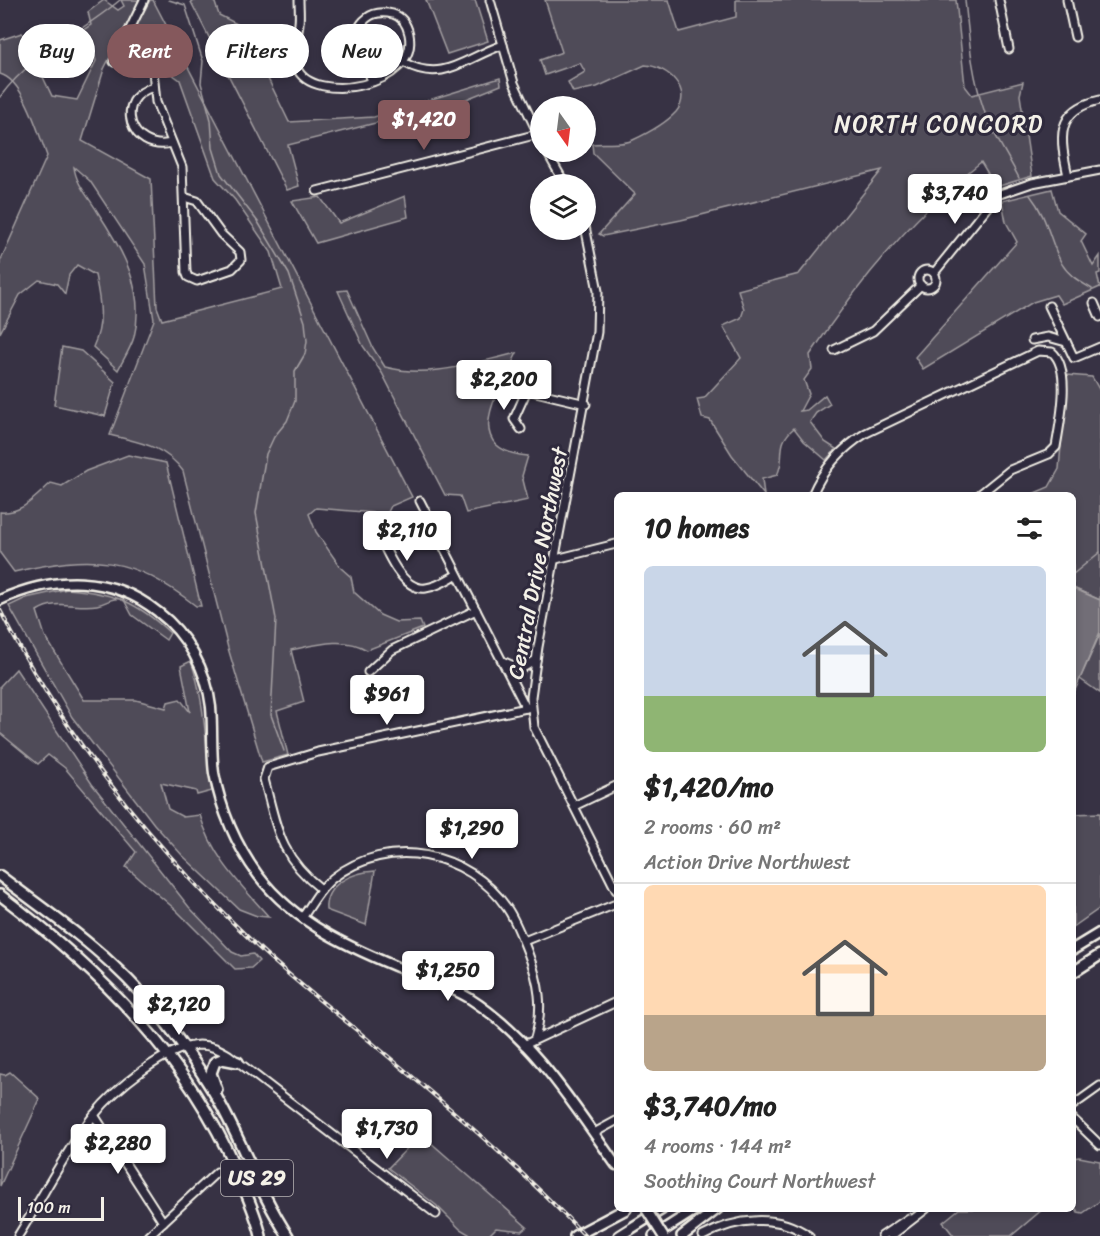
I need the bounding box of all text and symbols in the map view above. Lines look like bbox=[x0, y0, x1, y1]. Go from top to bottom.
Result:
chip: Buy bbox=[18, 24, 95, 78]
chip: Rent bbox=[107, 24, 193, 78]
chip: Filters bbox=[205, 24, 309, 78]
chip: New bbox=[321, 24, 403, 78]
north arrow bbox=[530, 96, 596, 162]
map controls bbox=[530, 96, 596, 240]
pin: $1,420 bbox=[375, 100, 473, 151]
text: $1,420 bbox=[392, 102, 456, 137]
district label: NORTH CONCORD bbox=[834, 103, 1044, 145]
button: layers bbox=[530, 174, 596, 240]
pin: $3,740 bbox=[906, 174, 1004, 225]
text: $3,740 bbox=[922, 176, 988, 211]
pin: $2,200 bbox=[455, 360, 553, 411]
text: $2,200 bbox=[470, 362, 538, 397]
street label: Central Drive Northwest bbox=[496, 443, 579, 682]
text: 10 homes bbox=[644, 505, 749, 551]
pin: $2,110 bbox=[358, 511, 456, 562]
icon: filters bbox=[1013, 512, 1046, 545]
text: $2,110 bbox=[377, 513, 437, 548]
icon: home bbox=[791, 605, 899, 713]
pin: $961 bbox=[351, 675, 423, 726]
text: $961 bbox=[364, 677, 410, 712]
text: $1,420/mo bbox=[644, 764, 773, 810]
pin: $1,290 bbox=[423, 809, 521, 860]
text: 2 rooms · 60 m² bbox=[644, 810, 781, 845]
text: $1,290 bbox=[440, 811, 504, 846]
text: Action Drive Northwest bbox=[644, 845, 851, 880]
icon: home bbox=[791, 924, 899, 1032]
pin: $1,250 bbox=[399, 951, 497, 1002]
text: $1,250 bbox=[416, 953, 480, 988]
pin: $2,120 bbox=[130, 985, 228, 1036]
text: $2,120 bbox=[147, 987, 211, 1022]
text: $3,740/mo bbox=[644, 1083, 776, 1129]
pin: $1,730 bbox=[338, 1109, 436, 1160]
text: $1,730 bbox=[356, 1111, 418, 1146]
pin: $2,280 bbox=[69, 1124, 167, 1175]
text: $2,280 bbox=[85, 1126, 151, 1161]
text: 4 rooms · 144 m² bbox=[644, 1129, 792, 1164]
road number: US 29 bbox=[221, 1160, 293, 1196]
text: Soothing Court Northwest bbox=[644, 1164, 875, 1199]
text: 100 m bbox=[27, 1193, 71, 1222]
scale bar bbox=[18, 1194, 104, 1222]

